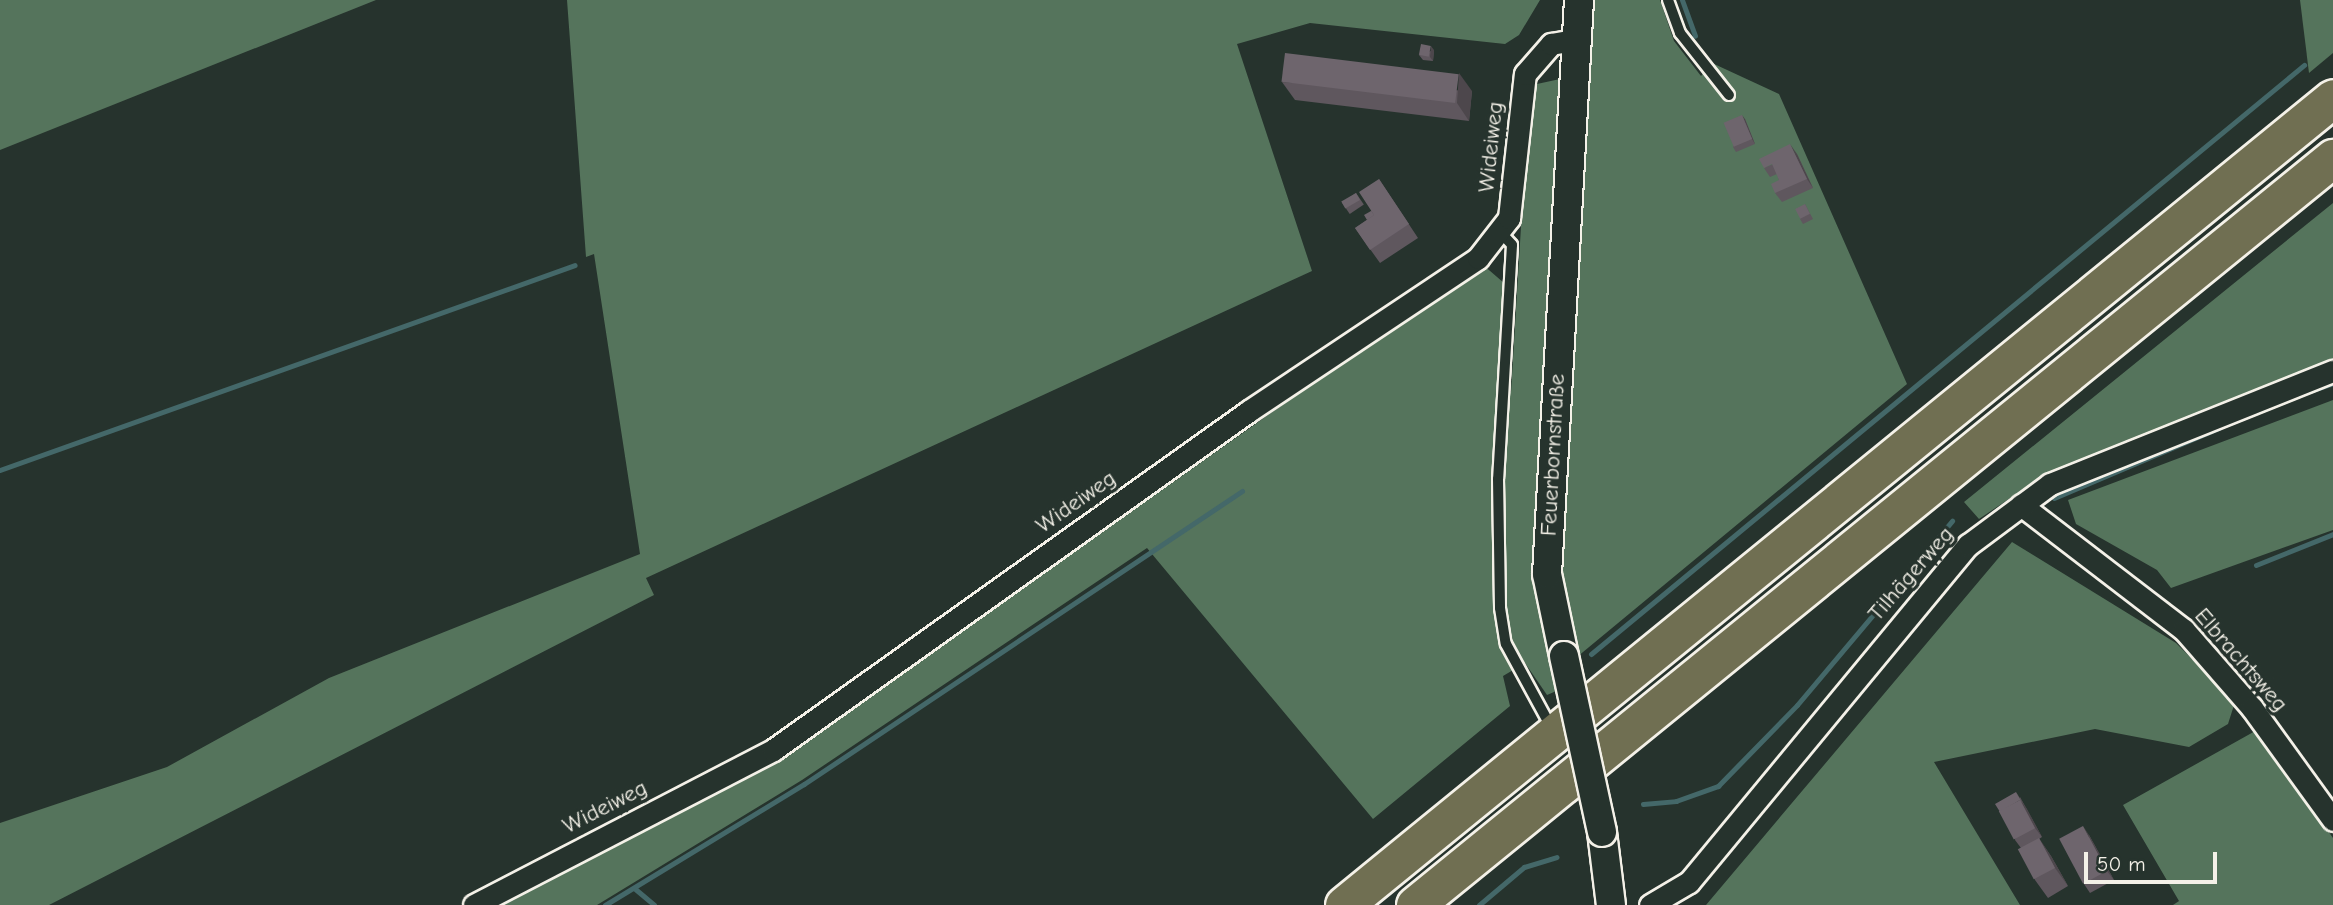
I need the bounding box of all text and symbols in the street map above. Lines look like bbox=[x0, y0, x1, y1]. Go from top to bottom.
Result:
street label: Wideiweg bbox=[1473, 100, 1509, 194]
street label: Feuerbornstraße bbox=[1535, 373, 1571, 537]
street label: Wideiweg bbox=[1031, 465, 1121, 539]
street label: Tilhägerweg bbox=[1862, 521, 1960, 627]
street label: Elbrachtsweg bbox=[2188, 602, 2294, 718]
street label: Wideiweg bbox=[558, 774, 652, 840]
scale bar bbox=[2088, 838, 2221, 882]
text: 50 m bbox=[2097, 852, 2146, 876]

